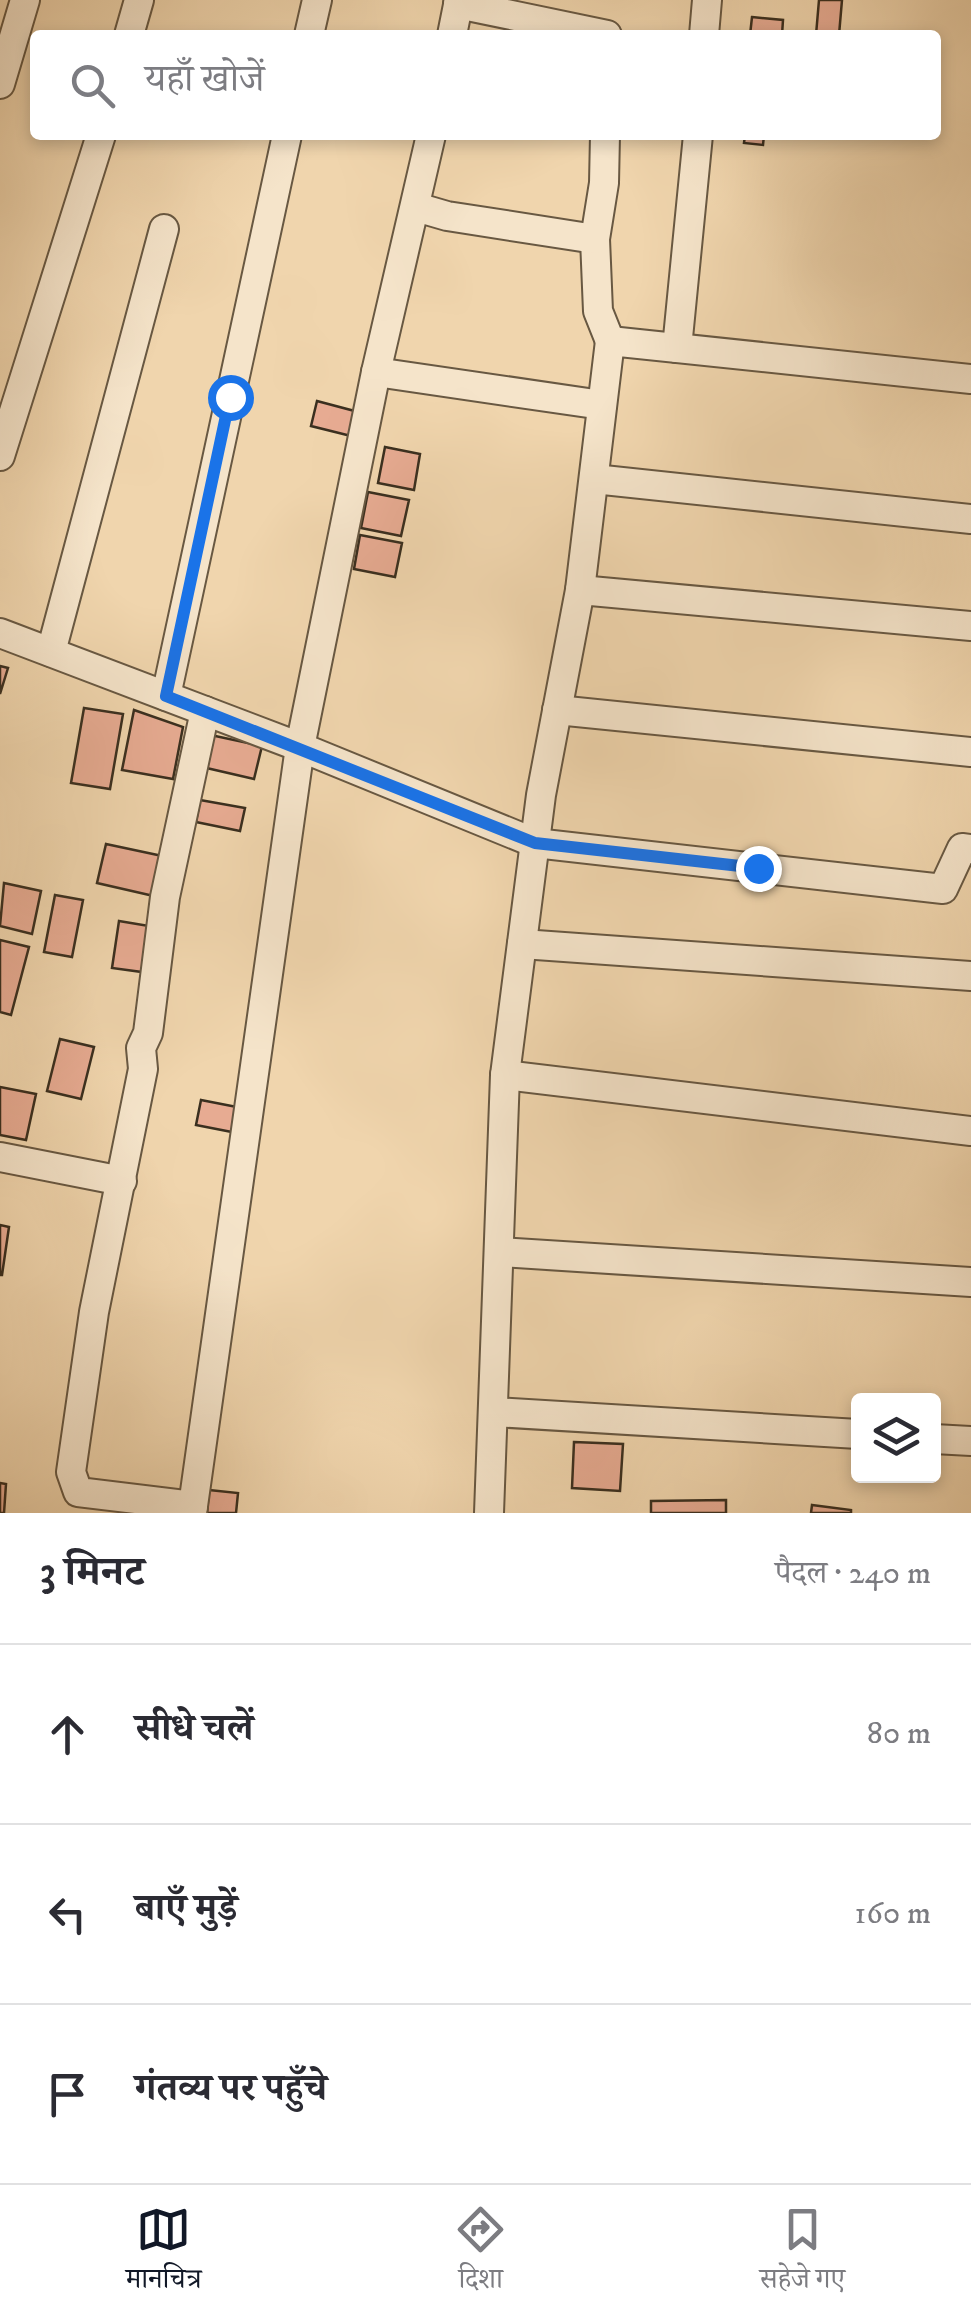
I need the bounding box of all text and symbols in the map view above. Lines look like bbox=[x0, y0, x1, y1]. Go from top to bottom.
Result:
search box bbox=[30, 30, 941, 140]
text: यहाँ खोजें bbox=[145, 56, 264, 104]
icon: search bbox=[65, 58, 120, 113]
route start bbox=[208, 375, 254, 421]
route end bbox=[736, 846, 782, 892]
map controls bbox=[851, 1393, 941, 1483]
button: layers bbox=[851, 1393, 941, 1483]
text: 3 मिनट bbox=[40, 1547, 144, 1599]
text: पैदल · 240 m bbox=[775, 1554, 931, 1594]
text: सीधे चलें bbox=[135, 1705, 253, 1753]
icon: ahead bbox=[40, 1707, 95, 1762]
text: 80 m bbox=[867, 1714, 931, 1754]
text: बाएँ मुड़ें bbox=[135, 1885, 237, 1933]
icon: left bbox=[40, 1887, 95, 1942]
text: 160 m bbox=[855, 1894, 931, 1934]
text: गंतव्य पर पहुँचे bbox=[135, 2065, 327, 2113]
icon: arrive bbox=[40, 2067, 95, 2122]
tab: मानचित्र bbox=[126, 2202, 202, 2306]
tab: दिशा bbox=[453, 2202, 508, 2306]
tab: सहेजे गए bbox=[760, 2202, 845, 2306]

